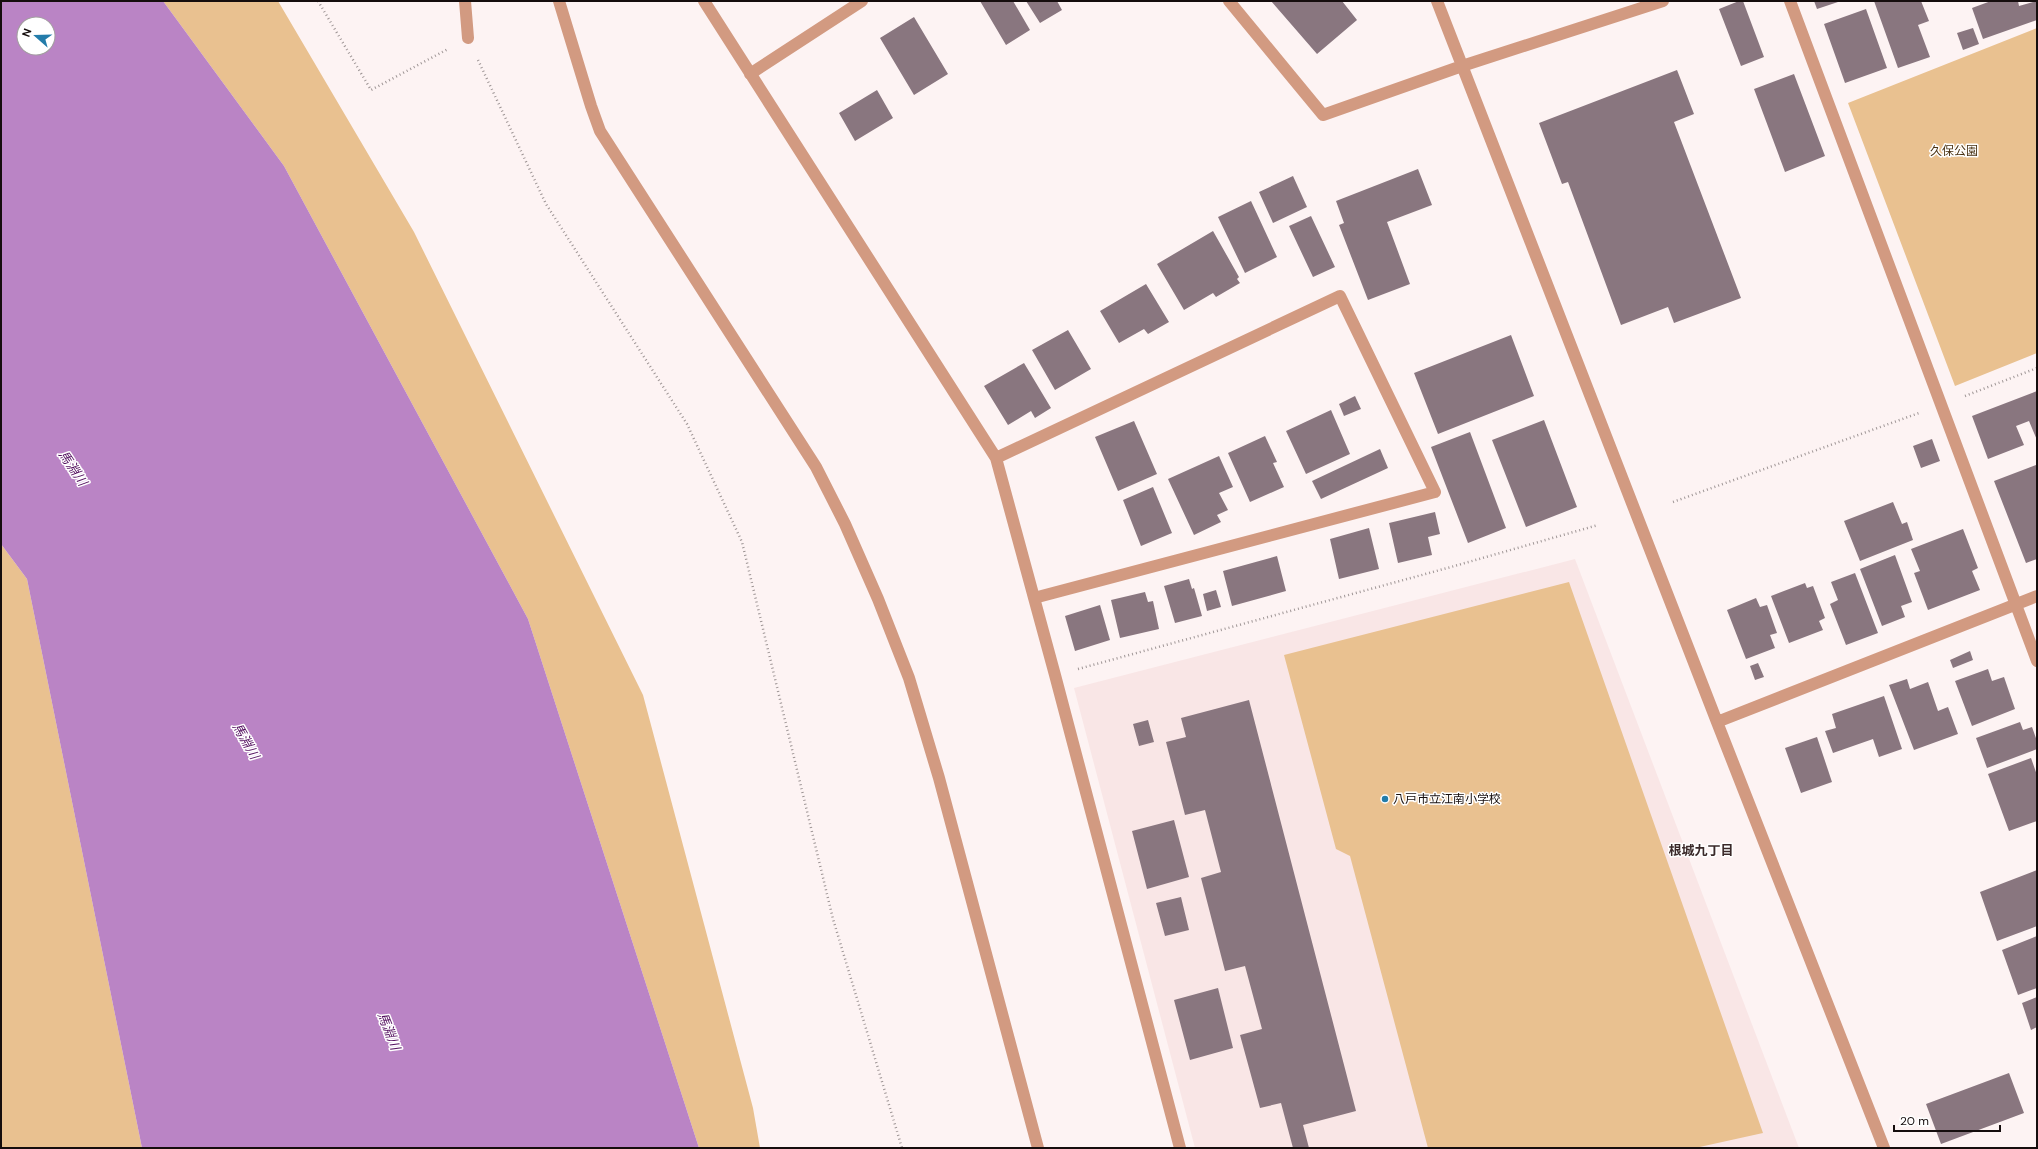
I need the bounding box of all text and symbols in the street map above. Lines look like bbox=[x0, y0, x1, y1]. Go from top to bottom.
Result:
north arrow bbox=[16, 16, 56, 56]
text: N bbox=[19, 26, 35, 39]
park label: 久保公園 bbox=[1930, 143, 1978, 159]
water label: 馬淵川 bbox=[55, 447, 92, 491]
water label: 馬淵川 bbox=[229, 720, 264, 764]
place label: 八戸市立江南小学校 bbox=[1393, 791, 1501, 807]
marker: 八戸市立江南小学校 bbox=[1380, 794, 1390, 804]
district label: 根城九丁目 bbox=[1668, 842, 1734, 859]
water label: 馬淵川 bbox=[374, 1010, 405, 1054]
scale bar bbox=[1894, 1107, 2000, 1133]
text: 20 m bbox=[1900, 1113, 1929, 1129]

